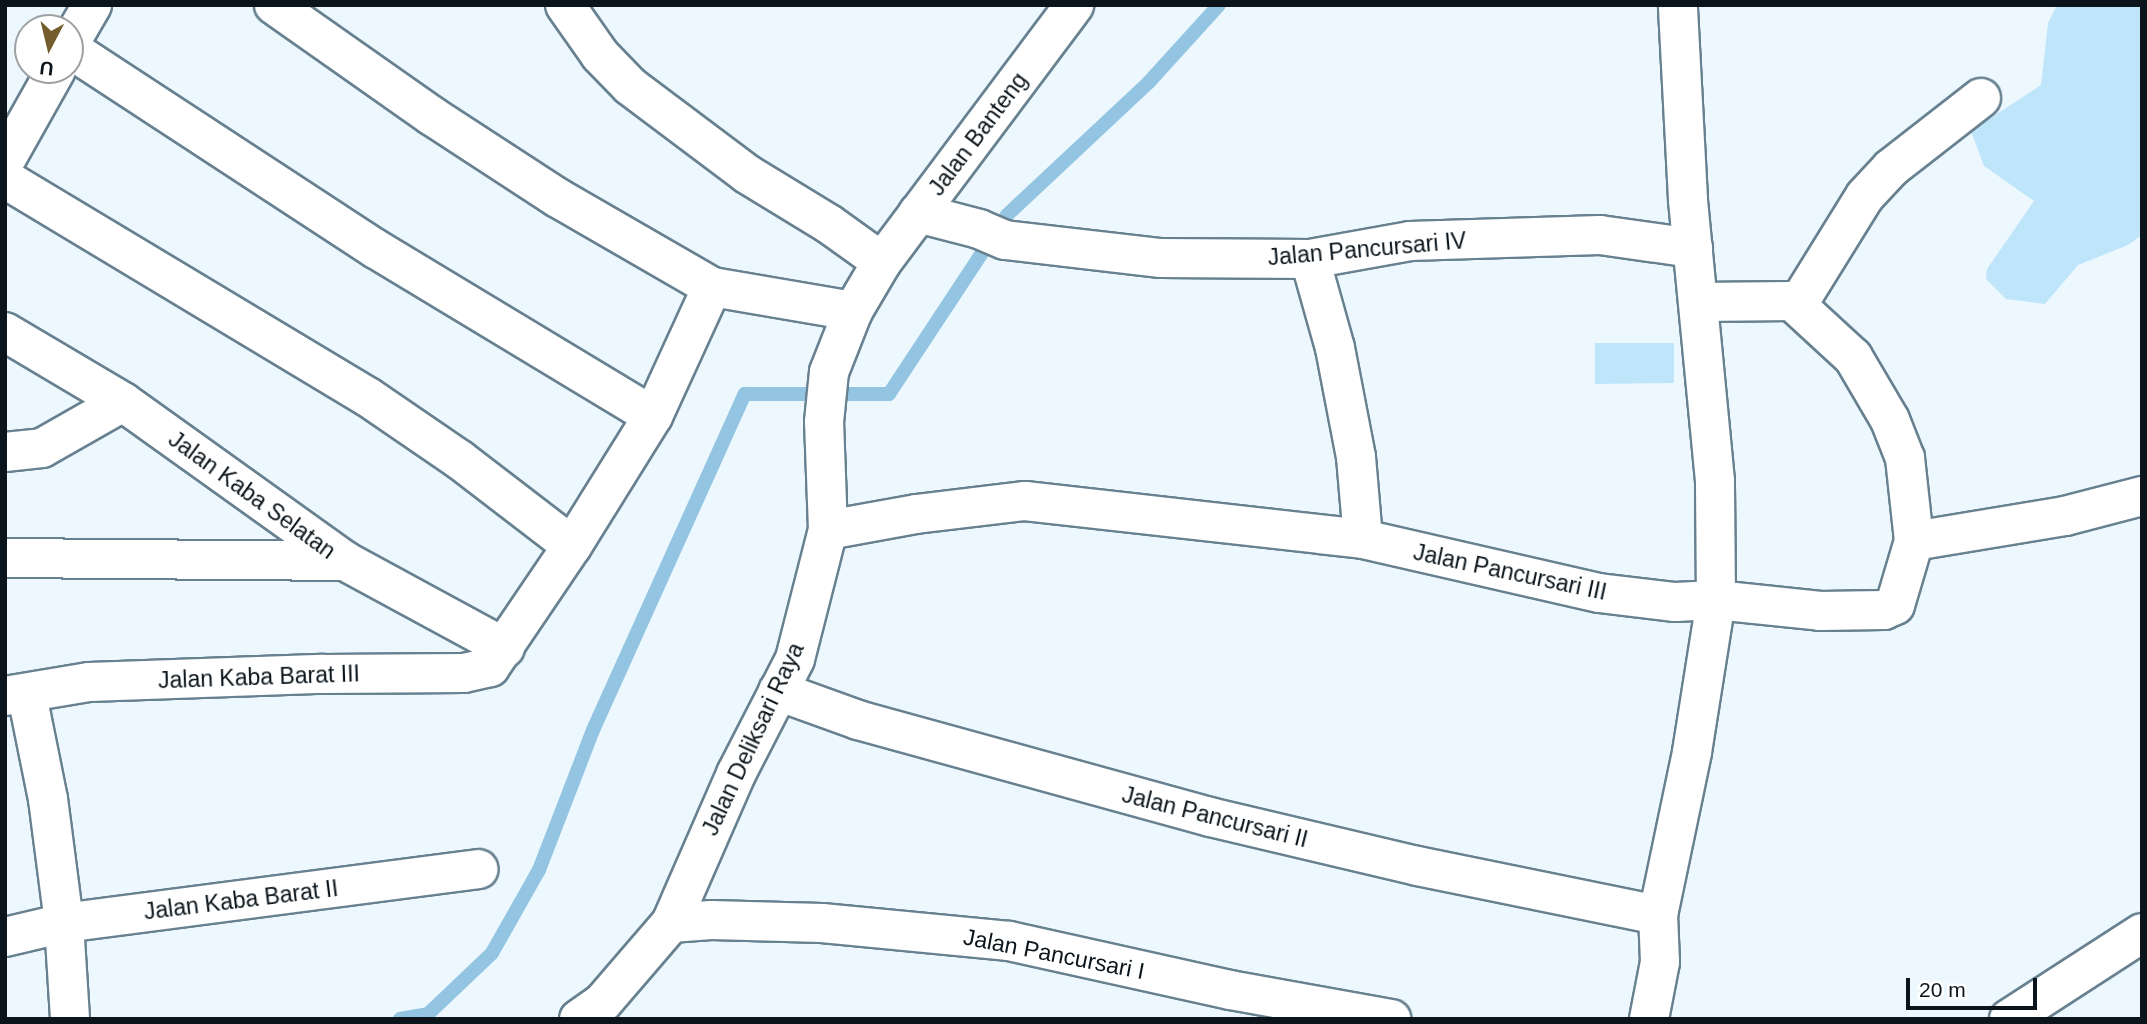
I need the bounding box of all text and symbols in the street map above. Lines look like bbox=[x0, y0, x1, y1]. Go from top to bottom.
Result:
north arrow bbox=[14, 14, 84, 84]
text: U bbox=[39, 57, 55, 80]
street label: Jalan Banteng bbox=[923, 67, 1033, 201]
street label: Jalan Pancursari IV bbox=[1266, 227, 1468, 271]
street label: Jalan Kaba Selatan bbox=[163, 425, 341, 565]
street label: Jalan Pancursari III bbox=[1411, 538, 1609, 606]
street label: Jalan Deliksari Raya bbox=[696, 638, 810, 840]
street label: Jalan Kaba Barat III bbox=[158, 660, 360, 694]
street label: Jalan Pancursari II bbox=[1119, 781, 1311, 853]
street label: Jalan Kaba Barat II bbox=[142, 874, 340, 926]
street label: Jalan Pancursari I bbox=[961, 923, 1147, 985]
scale bar bbox=[1909, 964, 2040, 1008]
text: 20 m bbox=[1919, 978, 1966, 1001]

